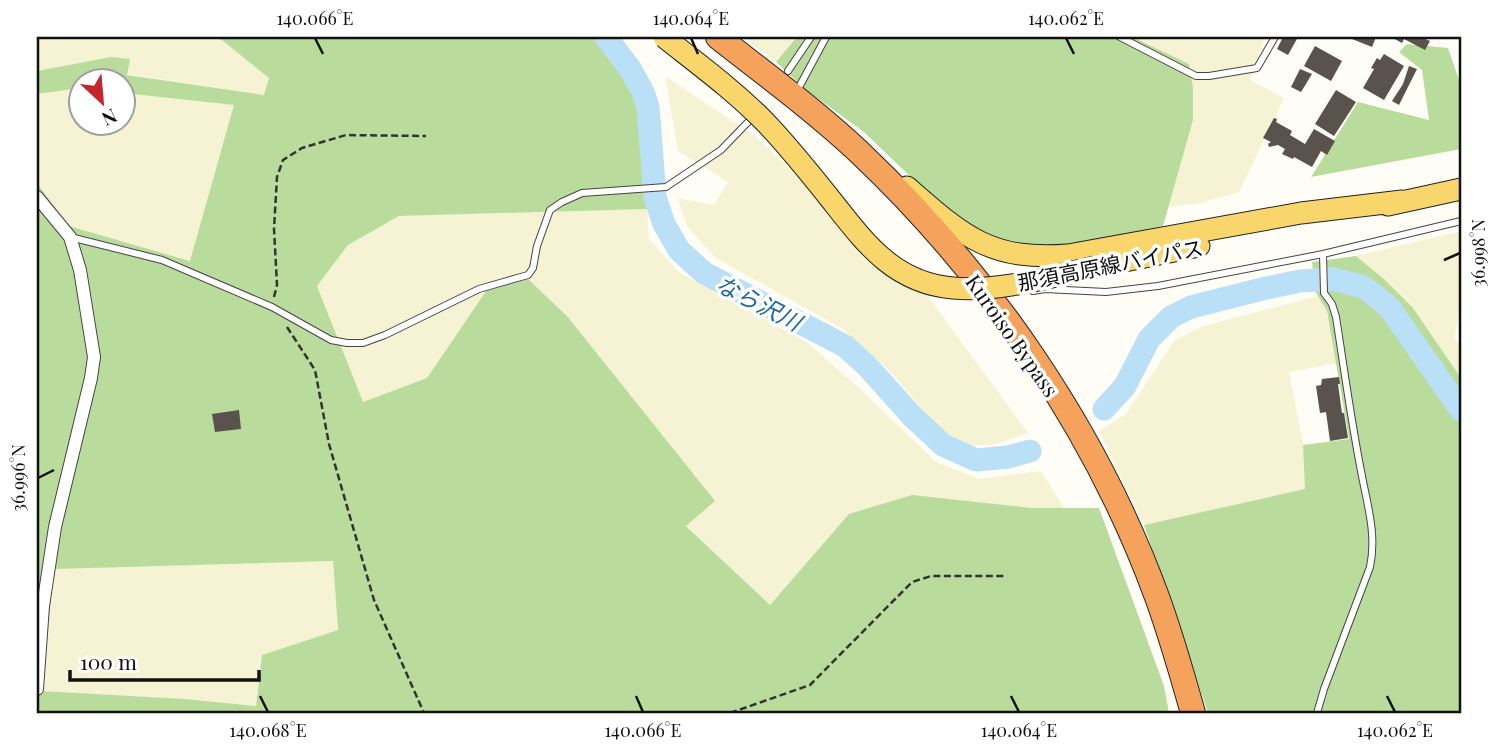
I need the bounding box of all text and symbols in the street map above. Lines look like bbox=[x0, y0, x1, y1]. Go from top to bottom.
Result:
text: 140.066°E bbox=[276, 6, 354, 30]
text: 140.064°E bbox=[653, 6, 729, 30]
text: 140.062°E bbox=[1028, 6, 1104, 30]
north arrow bbox=[66, 66, 136, 136]
text: N bbox=[98, 103, 122, 133]
text: 36.998°N bbox=[1466, 219, 1490, 287]
street label: 那須高原線バイパス bbox=[1015, 232, 1205, 296]
water label: なら沢川 bbox=[711, 267, 810, 338]
street label: Kuroiso Bypass bbox=[960, 268, 1066, 402]
text: 36.996°N bbox=[6, 444, 30, 512]
scale bar bbox=[70, 638, 259, 682]
text: 100 m bbox=[80, 647, 137, 675]
text: 140.068°E bbox=[229, 718, 307, 742]
text: 140.066°E bbox=[604, 718, 682, 742]
text: 140.064°E bbox=[981, 718, 1057, 742]
text: 140.062°E bbox=[1357, 718, 1433, 742]

